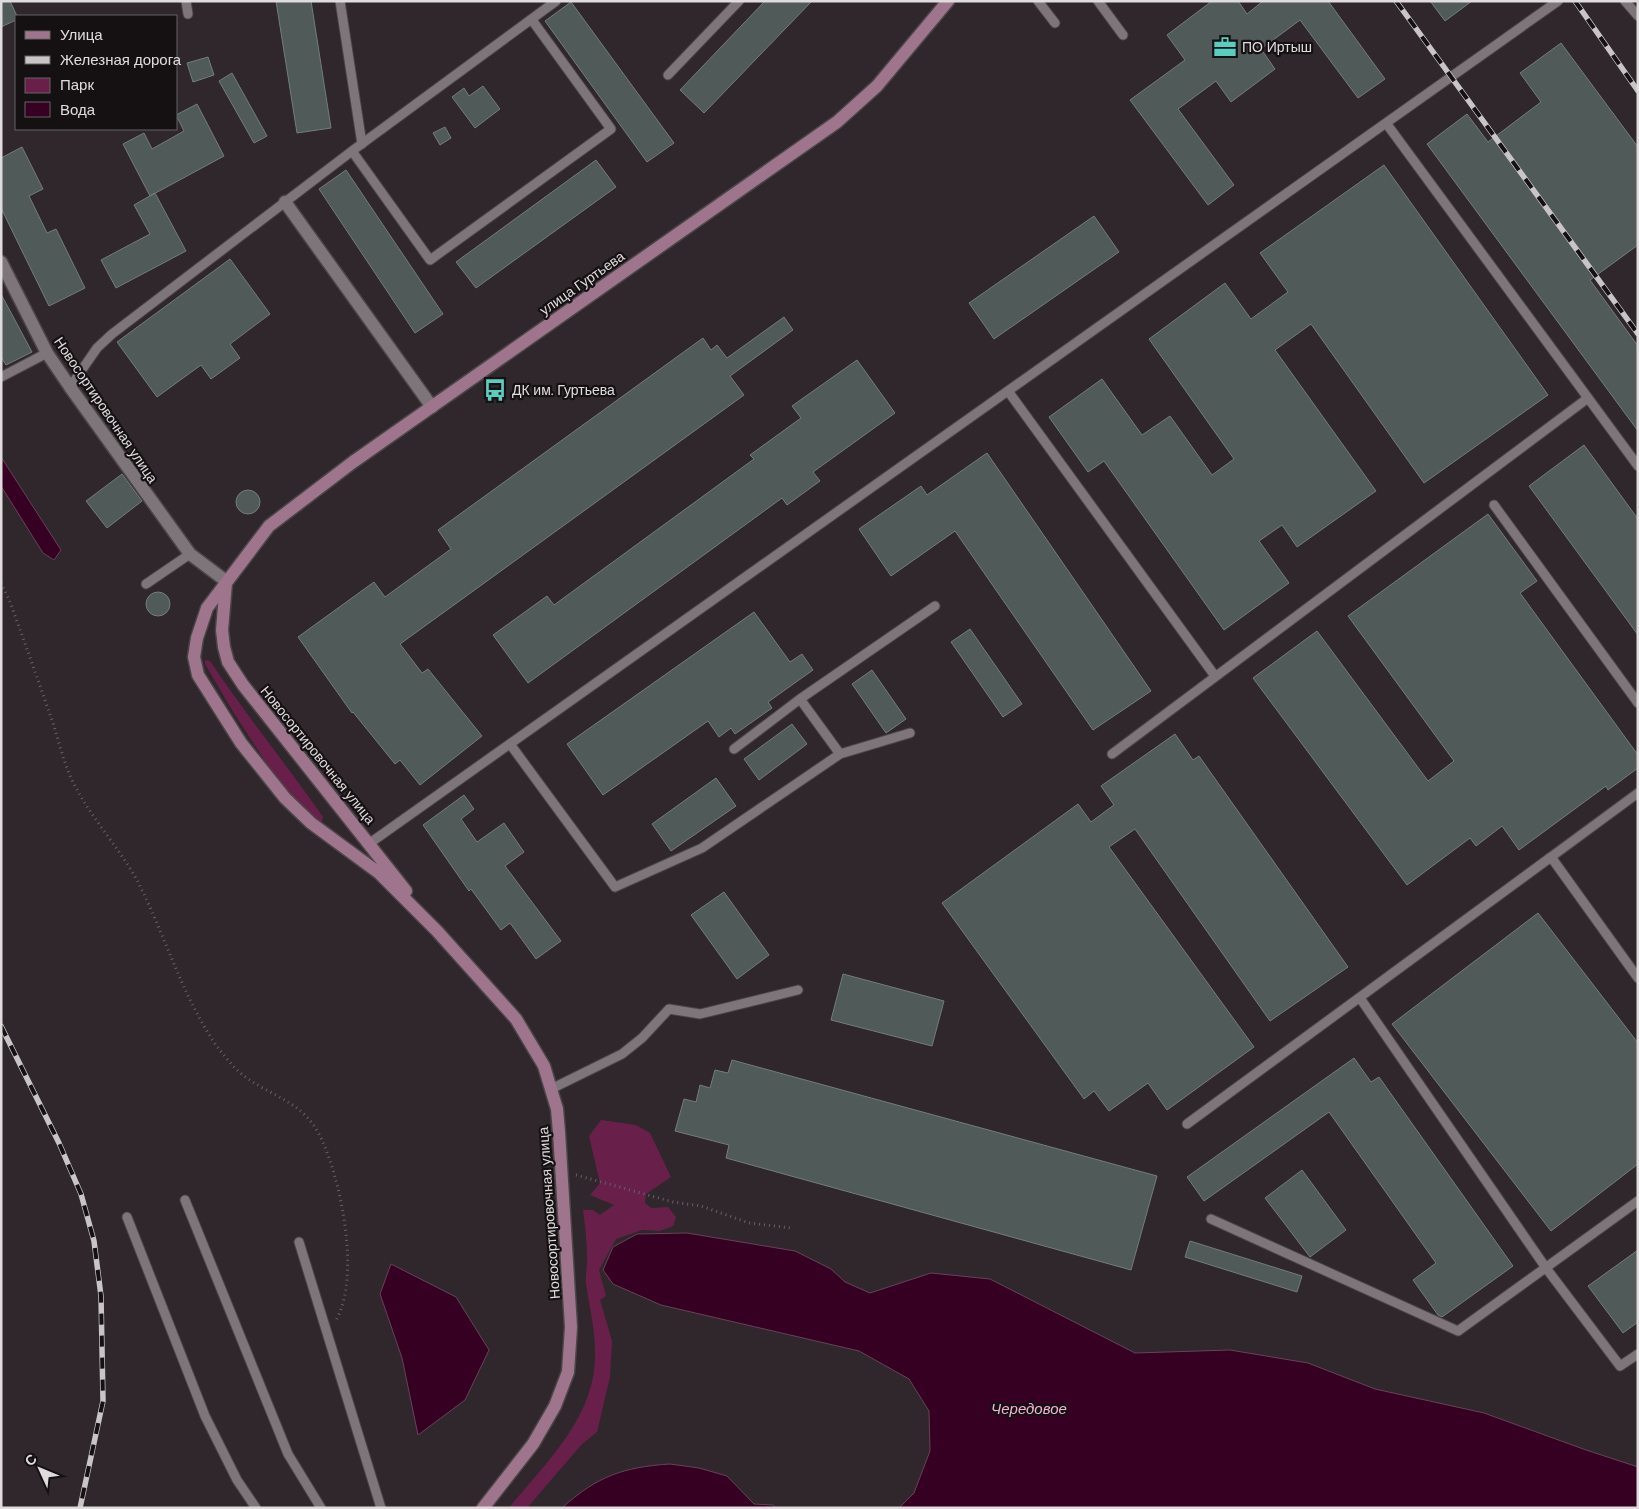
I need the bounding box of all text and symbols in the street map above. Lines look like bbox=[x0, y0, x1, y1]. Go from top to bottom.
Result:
legend bbox=[15, 15, 178, 130]
text: Улица bbox=[60, 25, 103, 45]
office icon: ПО Иртыш bbox=[1212, 34, 1238, 60]
place label: ПО Иртыш bbox=[1242, 38, 1312, 56]
text: Железная дорога bbox=[60, 50, 182, 70]
text: Парк bbox=[60, 75, 94, 95]
text: Вода bbox=[60, 100, 96, 120]
street label: улица Гуртьева bbox=[536, 247, 628, 319]
street label: Новосортировочная улица bbox=[50, 333, 162, 487]
bus stop icon: ДК им. Гуртьева bbox=[482, 377, 508, 403]
place label: ДК им. Гуртьева bbox=[512, 381, 615, 399]
street label: Новосортировочная улица bbox=[257, 682, 379, 828]
street label: Новосортировочная улица bbox=[534, 1126, 564, 1300]
water label: Чередовое bbox=[991, 1399, 1067, 1419]
north arrow bbox=[15, 1444, 65, 1494]
text: С bbox=[21, 1450, 41, 1470]

